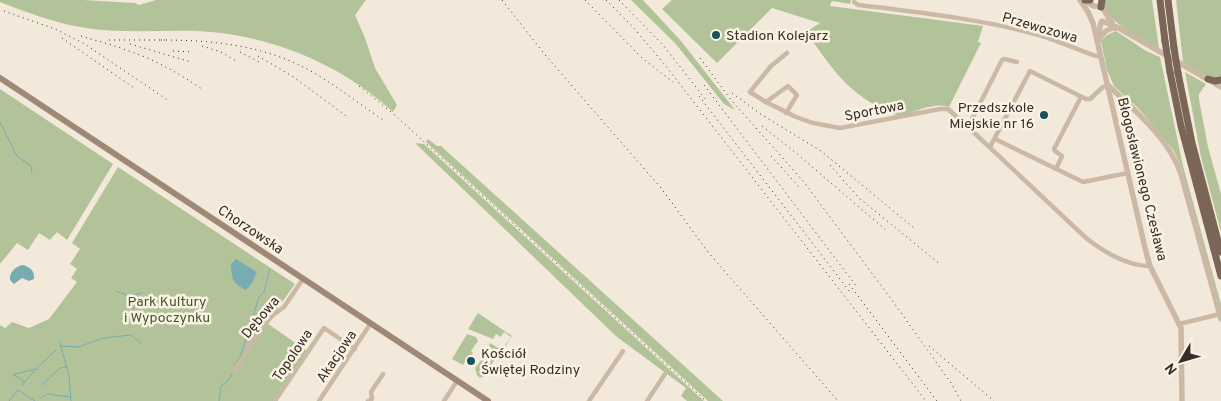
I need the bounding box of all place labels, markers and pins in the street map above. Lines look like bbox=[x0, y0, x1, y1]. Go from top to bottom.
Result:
place label: Stadion Kolejarz bbox=[726, 28, 829, 45]
marker: Stadion Kolejarz bbox=[710, 29, 722, 41]
place label: Przedszkole Miejskie nr 16 bbox=[949, 100, 1034, 133]
marker: Przedszkole Miejskie nr 16 bbox=[1038, 109, 1050, 121]
place label: Kościół Świętej Rodziny bbox=[481, 346, 580, 379]
marker: Kościół Świętej Rodziny bbox=[465, 355, 477, 367]

